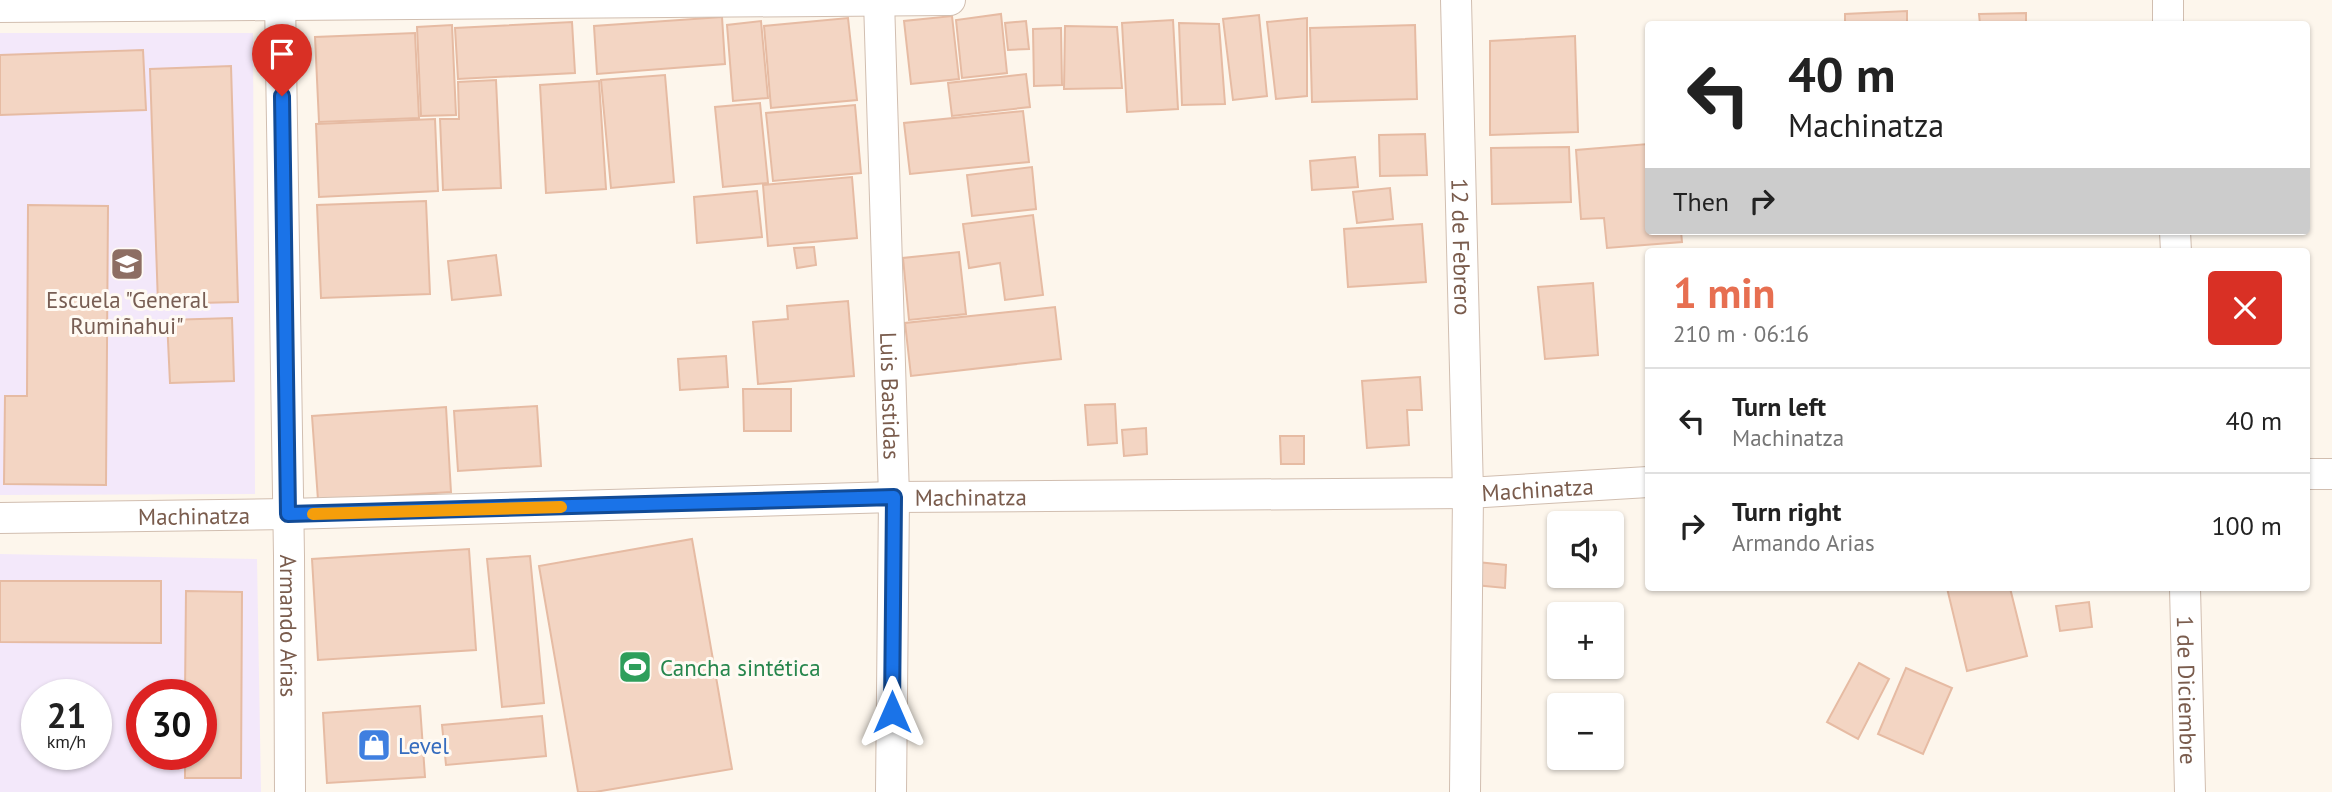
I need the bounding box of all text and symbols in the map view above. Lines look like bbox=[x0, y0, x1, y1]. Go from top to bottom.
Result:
pin bbox=[252, 24, 312, 96]
icon: arrive bbox=[263, 35, 301, 73]
text: 40 m bbox=[1788, 42, 1895, 106]
icon: left bbox=[1673, 49, 1764, 140]
text: Machinatza bbox=[1788, 104, 1944, 146]
street label: 12 de Febrero bbox=[1446, 178, 1478, 316]
icon: right bbox=[1743, 182, 1781, 220]
text: Then bbox=[1673, 185, 1729, 218]
school or university icon: Escuela "General Rumiñahui" bbox=[108, 245, 146, 283]
text: 1 min bbox=[1673, 265, 1775, 320]
button: close bbox=[2208, 271, 2282, 345]
place label: Escuela "General Rumiñahui" bbox=[46, 285, 208, 340]
text: 210 m · 06:16 bbox=[1673, 319, 1809, 348]
street label: Luis Bastidas bbox=[875, 331, 907, 460]
text: Turn left bbox=[1732, 390, 1826, 423]
icon: left bbox=[1673, 402, 1711, 440]
text: 40 m bbox=[2226, 404, 2282, 437]
text: Machinatza bbox=[1732, 423, 1844, 452]
street label: Machinatza bbox=[1481, 471, 1595, 507]
street label: Machinatza bbox=[914, 482, 1027, 511]
text: Turn right bbox=[1732, 495, 1841, 528]
street label: Machinatza bbox=[138, 500, 250, 531]
icon: right bbox=[1673, 507, 1711, 545]
text: 100 m bbox=[2211, 509, 2282, 542]
map controls bbox=[1547, 511, 1624, 770]
button: sound bbox=[1547, 511, 1624, 588]
text: Armando Arias bbox=[1732, 528, 1875, 557]
street label: Armando Arias bbox=[274, 555, 304, 697]
button: + bbox=[1547, 602, 1624, 679]
street label: 1 de Diciembre bbox=[2171, 615, 2204, 765]
sports icon: Cancha sintética bbox=[616, 648, 654, 686]
place label: Cancha sintética bbox=[660, 653, 821, 682]
position arrow bbox=[855, 675, 929, 749]
speed limit sign: 30 bbox=[126, 679, 217, 770]
text: 21 bbox=[47, 692, 86, 738]
button: − bbox=[1547, 693, 1624, 770]
shop icon: Level bbox=[355, 726, 393, 764]
text: km/h bbox=[47, 730, 86, 753]
place label: Level bbox=[398, 731, 449, 760]

